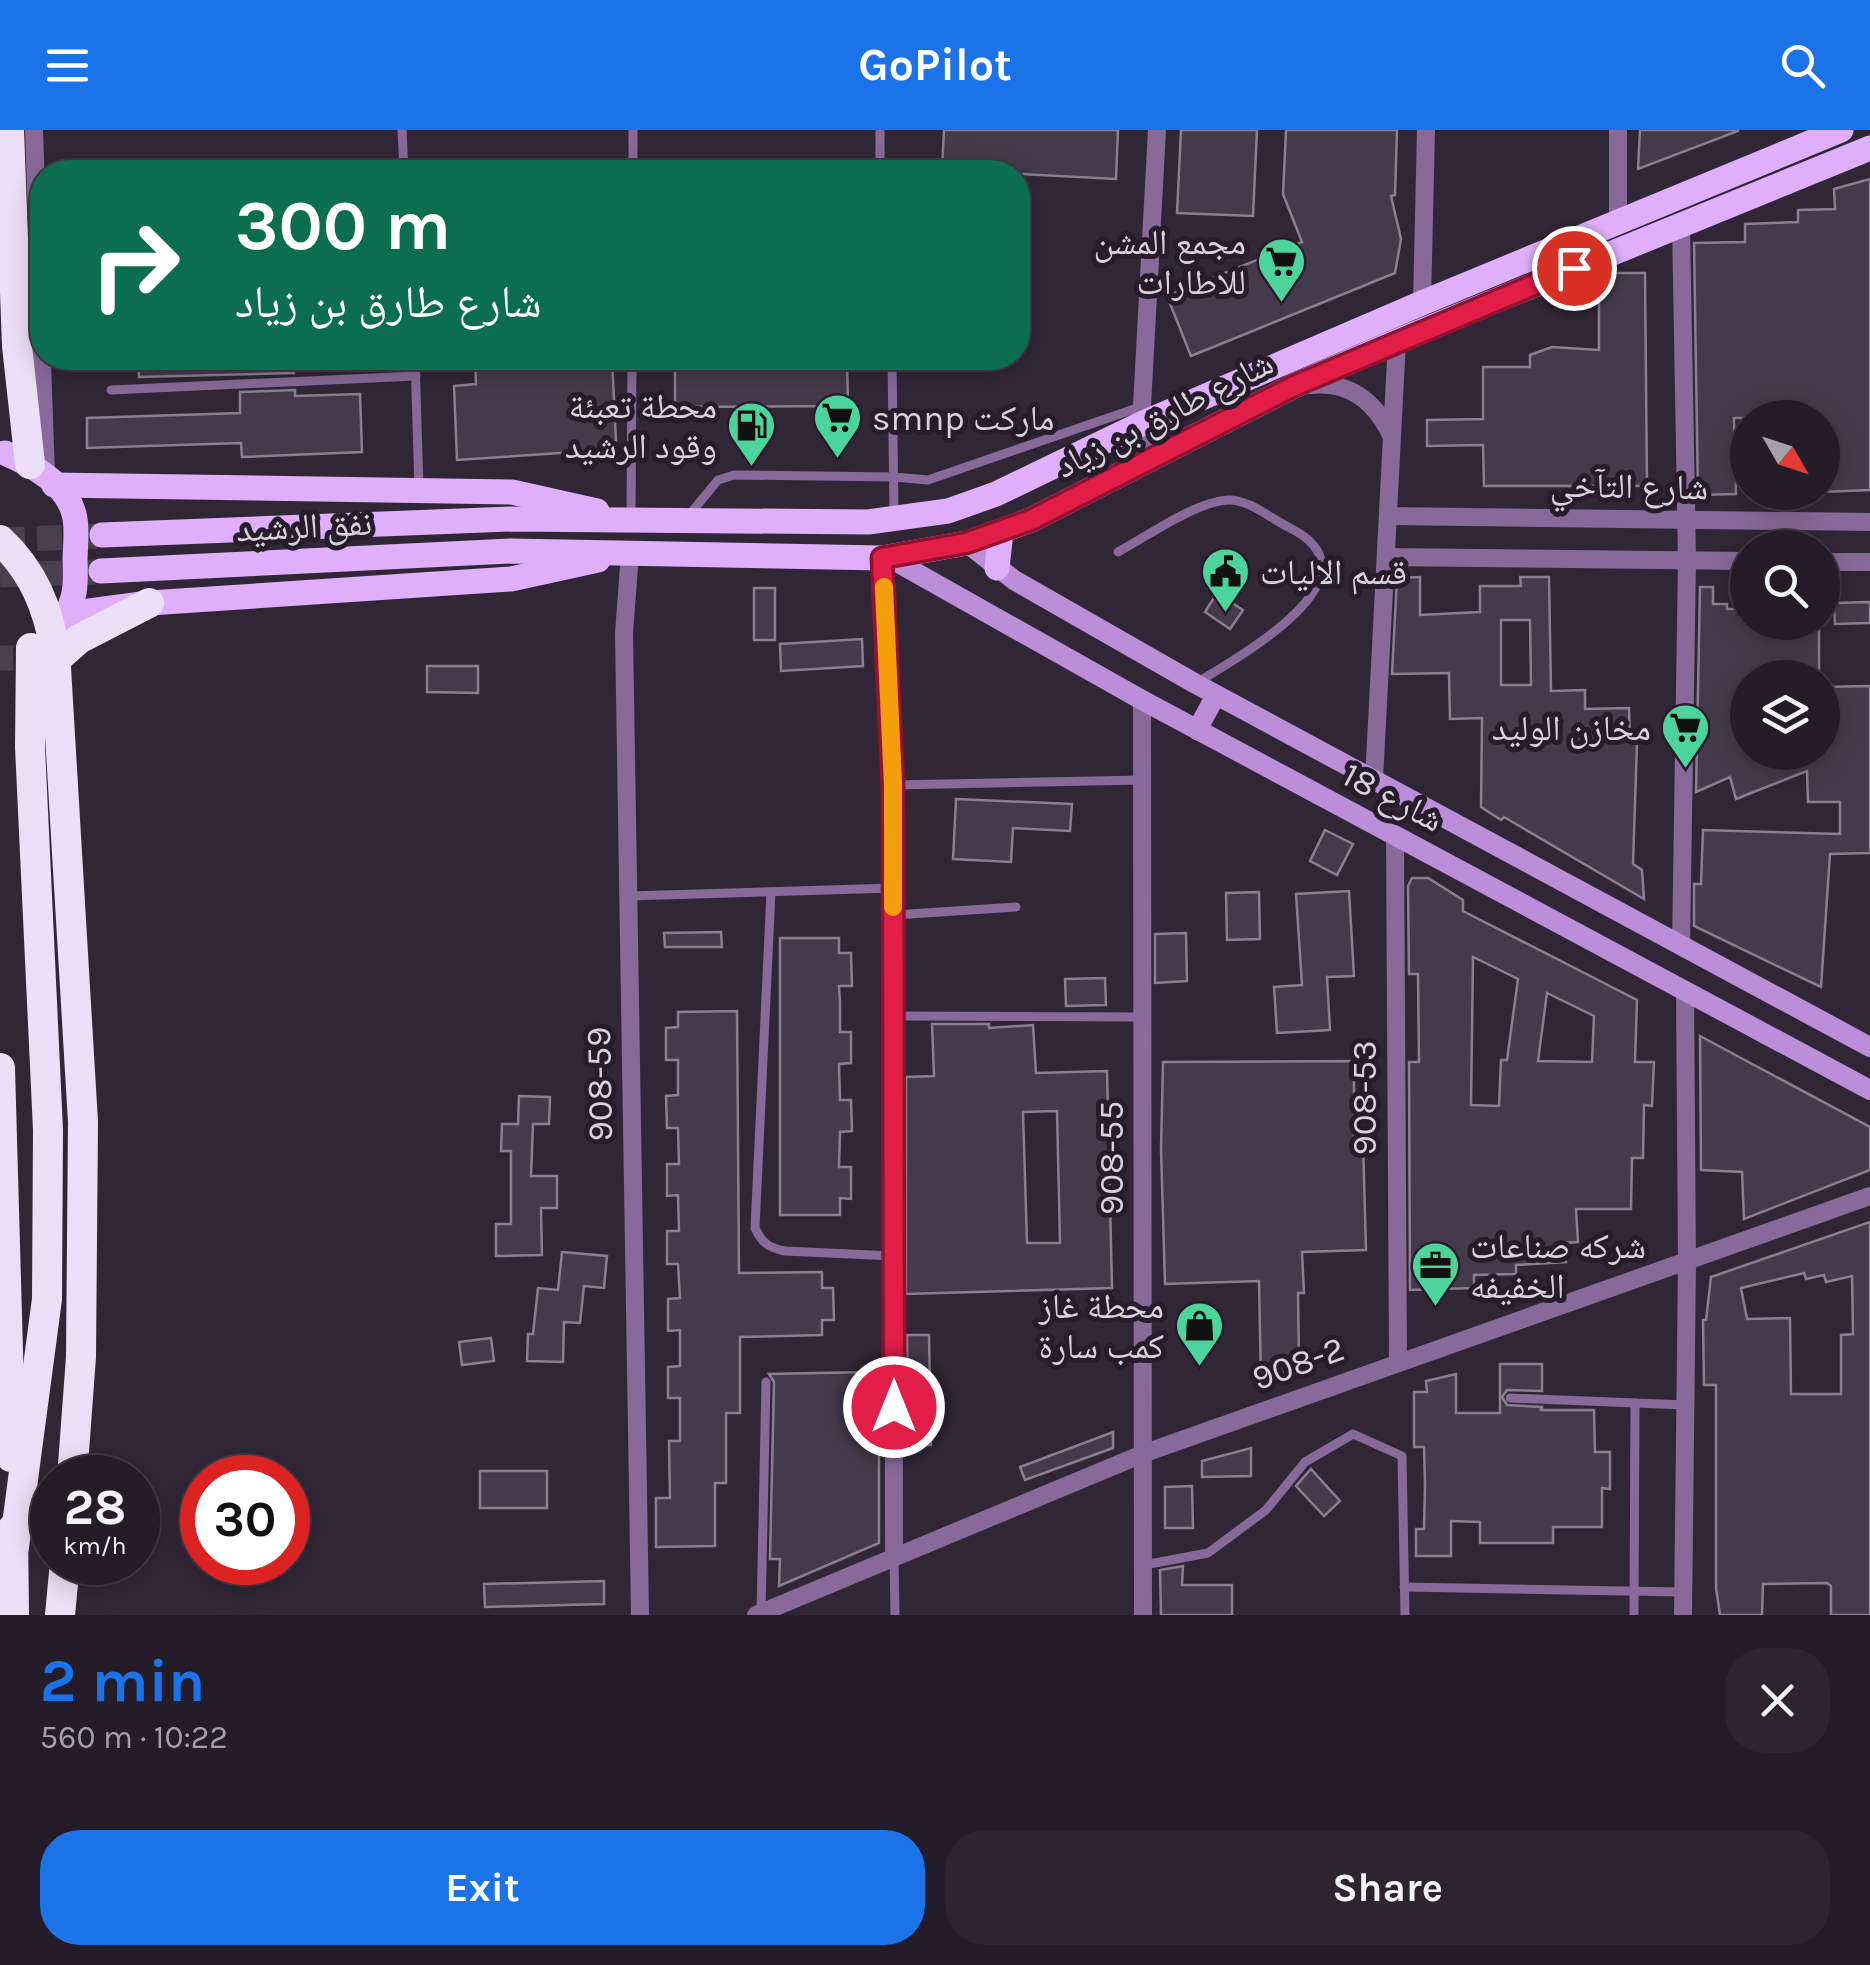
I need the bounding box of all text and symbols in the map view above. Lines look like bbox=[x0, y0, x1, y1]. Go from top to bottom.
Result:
icon: menu bbox=[40, 38, 95, 93]
icon: search bbox=[1775, 38, 1830, 93]
text: GoPilot bbox=[858, 39, 1012, 91]
text: 300 m bbox=[235, 185, 451, 267]
icon: right bbox=[70, 200, 200, 330]
place label: مجمع المشن للاطارات bbox=[1093, 222, 1246, 303]
pin bbox=[1532, 226, 1617, 311]
supermarket icon: مجمع المشن للاطارات bbox=[1255, 236, 1307, 304]
icon: arrive bbox=[1547, 241, 1602, 296]
text: شارع طارق بن زياد bbox=[235, 276, 542, 328]
street label: شارع طارق بن زياد bbox=[1049, 342, 1280, 488]
place label: محطة تعبئة وقود الرشيد bbox=[565, 386, 717, 467]
supermarket icon: smnp ماركت bbox=[811, 392, 863, 460]
place label: smnp ماركت bbox=[872, 398, 1054, 439]
fuel station icon: محطة تعبئة وقود الرشيد bbox=[726, 400, 778, 468]
north arrow bbox=[1730, 400, 1840, 510]
map controls bbox=[1730, 400, 1840, 770]
street label: شارع التآخي bbox=[1549, 465, 1709, 515]
street label: نفق الرشيد bbox=[235, 502, 373, 551]
button: search bbox=[1730, 530, 1840, 640]
public building icon: قسم الاليات bbox=[1199, 546, 1251, 614]
place label: قسم الاليات bbox=[1260, 552, 1407, 595]
button: layers bbox=[1730, 660, 1840, 770]
supermarket icon: مخازن الوليد bbox=[1660, 702, 1712, 770]
place label: مخازن الوليد bbox=[1492, 708, 1651, 749]
street label: شارع 18 bbox=[1335, 754, 1450, 842]
street label: 908-59 bbox=[578, 1026, 621, 1142]
street label: 908-53 bbox=[1344, 1040, 1385, 1156]
street label: 908-55 bbox=[1091, 1101, 1132, 1215]
place label: شركه صناعات الخفيفه bbox=[1470, 1226, 1646, 1307]
office icon: شركه صناعات الخفيفه bbox=[1409, 1240, 1461, 1308]
place label: محطة غاز كمب سارة bbox=[1038, 1286, 1164, 1367]
shop icon: محطة غاز كمب سارة bbox=[1173, 1300, 1225, 1368]
street label: 908-2 bbox=[1247, 1328, 1350, 1399]
position arrow bbox=[842, 1355, 946, 1459]
speed limit sign: 30 bbox=[180, 1455, 310, 1585]
text: 28 bbox=[64, 1478, 126, 1537]
text: km/h bbox=[63, 1531, 127, 1560]
text: 2 min bbox=[40, 1646, 205, 1716]
button: close bbox=[1725, 1648, 1830, 1753]
text: 560 m · 10:22 bbox=[40, 1719, 228, 1756]
button: Exit bbox=[40, 1830, 925, 1945]
button: Share bbox=[945, 1830, 1830, 1945]

